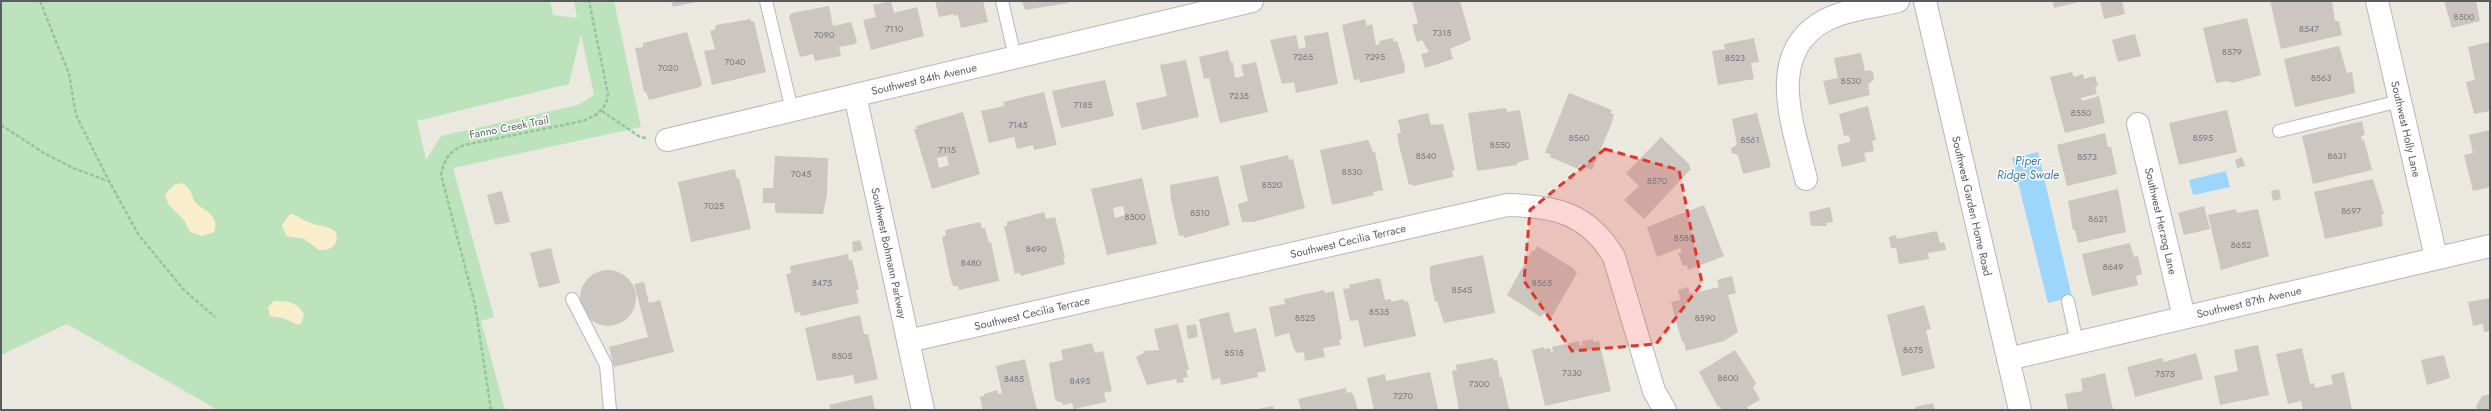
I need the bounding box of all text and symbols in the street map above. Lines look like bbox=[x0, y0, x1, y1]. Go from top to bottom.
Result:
house number: 8500 bbox=[2454, 10, 2475, 23]
house number: 7110 bbox=[885, 22, 904, 35]
house number: 8547 bbox=[2299, 22, 2319, 35]
house number: 7315 bbox=[1433, 26, 1451, 39]
house number: 7090 bbox=[814, 28, 835, 41]
house number: 8579 bbox=[2222, 45, 2242, 58]
house number: 7265 bbox=[1293, 50, 1313, 63]
house number: 7295 bbox=[1365, 50, 1385, 63]
house number: 8523 bbox=[1725, 51, 1745, 64]
house number: 7040 bbox=[725, 55, 746, 68]
street label: Southwest 84th Avenue bbox=[870, 59, 979, 99]
house number: 7020 bbox=[658, 61, 679, 74]
house number: 8563 bbox=[2311, 71, 2331, 84]
house number: 8530 bbox=[1841, 74, 1862, 87]
street label: Southwest Holly Lane bbox=[2387, 79, 2425, 179]
house number: 7235 bbox=[1229, 89, 1249, 102]
house number: 7185 bbox=[1074, 98, 1092, 111]
house number: 8550 bbox=[2071, 106, 2092, 119]
street label: Fanno Creek Trail bbox=[468, 111, 550, 143]
house number: 7145 bbox=[1008, 118, 1028, 131]
house number: 8560 bbox=[1569, 131, 1590, 144]
house number: 8595 bbox=[2193, 131, 2213, 144]
house number: 8561 bbox=[1740, 133, 1760, 146]
street label: Southwest Garden Home Road bbox=[1948, 134, 1996, 278]
house number: 8550 bbox=[1490, 138, 1511, 151]
house number: 7115 bbox=[938, 143, 956, 156]
house number: 8540 bbox=[1416, 149, 1437, 162]
house number: 8631 bbox=[2327, 149, 2347, 162]
house number: 8573 bbox=[2077, 150, 2097, 163]
water label: Piper Ridge Swale bbox=[1997, 152, 2059, 184]
house number: 8530 bbox=[1342, 165, 1363, 178]
street label: Southwest Herzog Lane bbox=[2141, 166, 2181, 276]
house number: 7045 bbox=[791, 167, 811, 180]
house number: 8570 bbox=[1647, 174, 1668, 187]
house number: 8520 bbox=[1262, 178, 1283, 191]
street label: Southwest Bohmann Parkway bbox=[867, 186, 911, 320]
house number: 7025 bbox=[704, 199, 724, 212]
house number: 8697 bbox=[2341, 204, 2361, 217]
house number: 8510 bbox=[1190, 206, 1210, 219]
house number: 8500 bbox=[1125, 210, 1146, 223]
house number: 8621 bbox=[2088, 212, 2108, 225]
street label: Southwest Cecilia Terrace bbox=[1289, 220, 1408, 262]
house number: 8580 bbox=[1674, 231, 1695, 244]
house number: 8652 bbox=[2231, 238, 2251, 251]
house number: 8490 bbox=[1026, 242, 1047, 255]
house number: 8480 bbox=[961, 256, 982, 269]
house number: 8649 bbox=[2103, 260, 2123, 273]
house number: 8475 bbox=[812, 276, 832, 289]
house number: 8565 bbox=[1532, 276, 1552, 289]
street label: Southwest 87th Avenue bbox=[2195, 282, 2303, 322]
house number: 8545 bbox=[1452, 283, 1472, 296]
street label: Southwest Cecilia Terrace bbox=[973, 292, 1092, 334]
house number: 8535 bbox=[1369, 305, 1389, 318]
house number: 8525 bbox=[1295, 311, 1315, 324]
house number: 8590 bbox=[1695, 311, 1716, 324]
house number: 8675 bbox=[1903, 343, 1923, 356]
house number: 8515 bbox=[1224, 346, 1244, 359]
house number: 8505 bbox=[832, 349, 852, 362]
house number: 7330 bbox=[1562, 366, 1583, 379]
house number: 7575 bbox=[2155, 367, 2175, 380]
house number: 8600 bbox=[1718, 371, 1739, 384]
house number: 8485 bbox=[1004, 372, 1024, 385]
house number: 8495 bbox=[1070, 374, 1090, 387]
house number: 7300 bbox=[1469, 377, 1490, 390]
house number: 7270 bbox=[1393, 389, 1414, 402]

